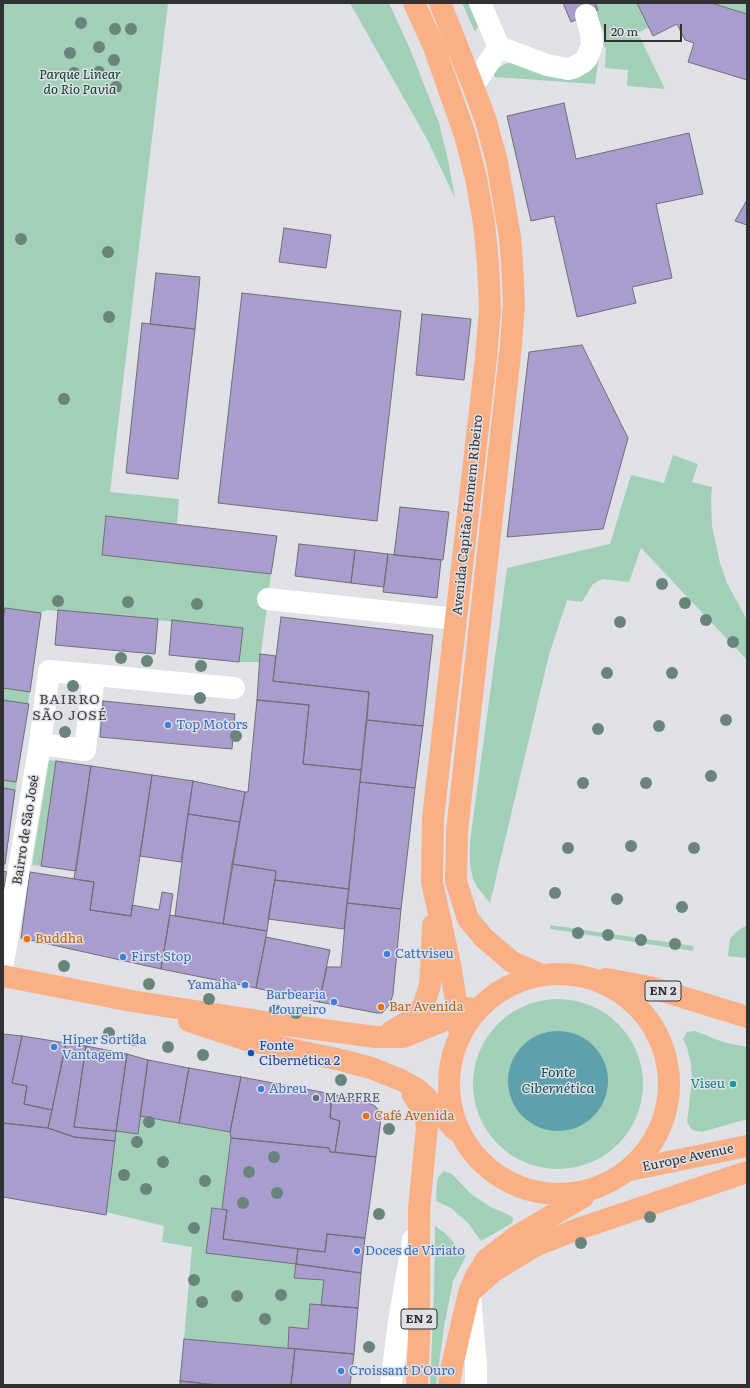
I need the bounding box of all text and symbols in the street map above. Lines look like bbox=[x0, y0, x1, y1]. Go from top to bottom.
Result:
scale bar bbox=[606, 16, 684, 42]
text: 20 m bbox=[611, 22, 638, 40]
park label: Parque Linear do Rio Pavia bbox=[39, 67, 121, 98]
street label: Avenida Capitão Homem Ribeiro bbox=[450, 414, 486, 616]
district label: BAIRRO SÃO JOSÉ bbox=[32, 692, 108, 724]
place label: Top Motors bbox=[176, 717, 248, 733]
marker: Top Motors bbox=[163, 720, 173, 730]
street label: Bairro de São José bbox=[10, 774, 42, 886]
place label: Buddha bbox=[35, 931, 83, 947]
marker: Buddha bbox=[22, 934, 32, 944]
place label: Cattviseu bbox=[395, 946, 454, 962]
place label: First Stop bbox=[131, 949, 191, 965]
marker: Cattviseu bbox=[382, 949, 392, 959]
marker: First Stop bbox=[118, 952, 128, 962]
place label: Yamaha bbox=[187, 977, 237, 993]
marker: Yamaha bbox=[240, 980, 250, 990]
road number: EN 2 bbox=[645, 981, 681, 1001]
place label: Barbearia Loureiro bbox=[266, 987, 326, 1018]
marker: Barbearia Loureiro bbox=[329, 997, 339, 1007]
place label: Bar Avenida bbox=[389, 999, 463, 1015]
marker: Bar Avenida bbox=[376, 1002, 386, 1012]
place label: Hiper Sortida Vantagem bbox=[62, 1032, 147, 1063]
place label: Fonte Cibernética 2 bbox=[259, 1038, 340, 1069]
marker: Hiper Sortida Vantagem bbox=[49, 1042, 59, 1052]
marker: Fonte Cibernética 2 bbox=[246, 1048, 256, 1058]
water label: Fonte Cibernética bbox=[522, 1065, 594, 1098]
place label: Viseu bbox=[690, 1076, 725, 1092]
marker: Viseu bbox=[728, 1079, 738, 1089]
place label: Abreu bbox=[269, 1081, 307, 1097]
marker: Abreu bbox=[256, 1084, 266, 1094]
place label: MAPFRE bbox=[324, 1090, 380, 1106]
marker: MAPFRE bbox=[311, 1093, 321, 1103]
place label: Café Avenida bbox=[374, 1108, 454, 1124]
marker: Café Avenida bbox=[361, 1111, 371, 1121]
street label: Europe Avenue bbox=[641, 1141, 735, 1175]
place label: Doces de Viriato bbox=[365, 1243, 465, 1259]
marker: Doces de Viriato bbox=[352, 1246, 362, 1256]
road number: EN 2 bbox=[401, 1309, 437, 1329]
place label: Croissant D'Ouro bbox=[349, 1363, 455, 1379]
marker: Croissant D'Ouro bbox=[336, 1366, 346, 1376]

